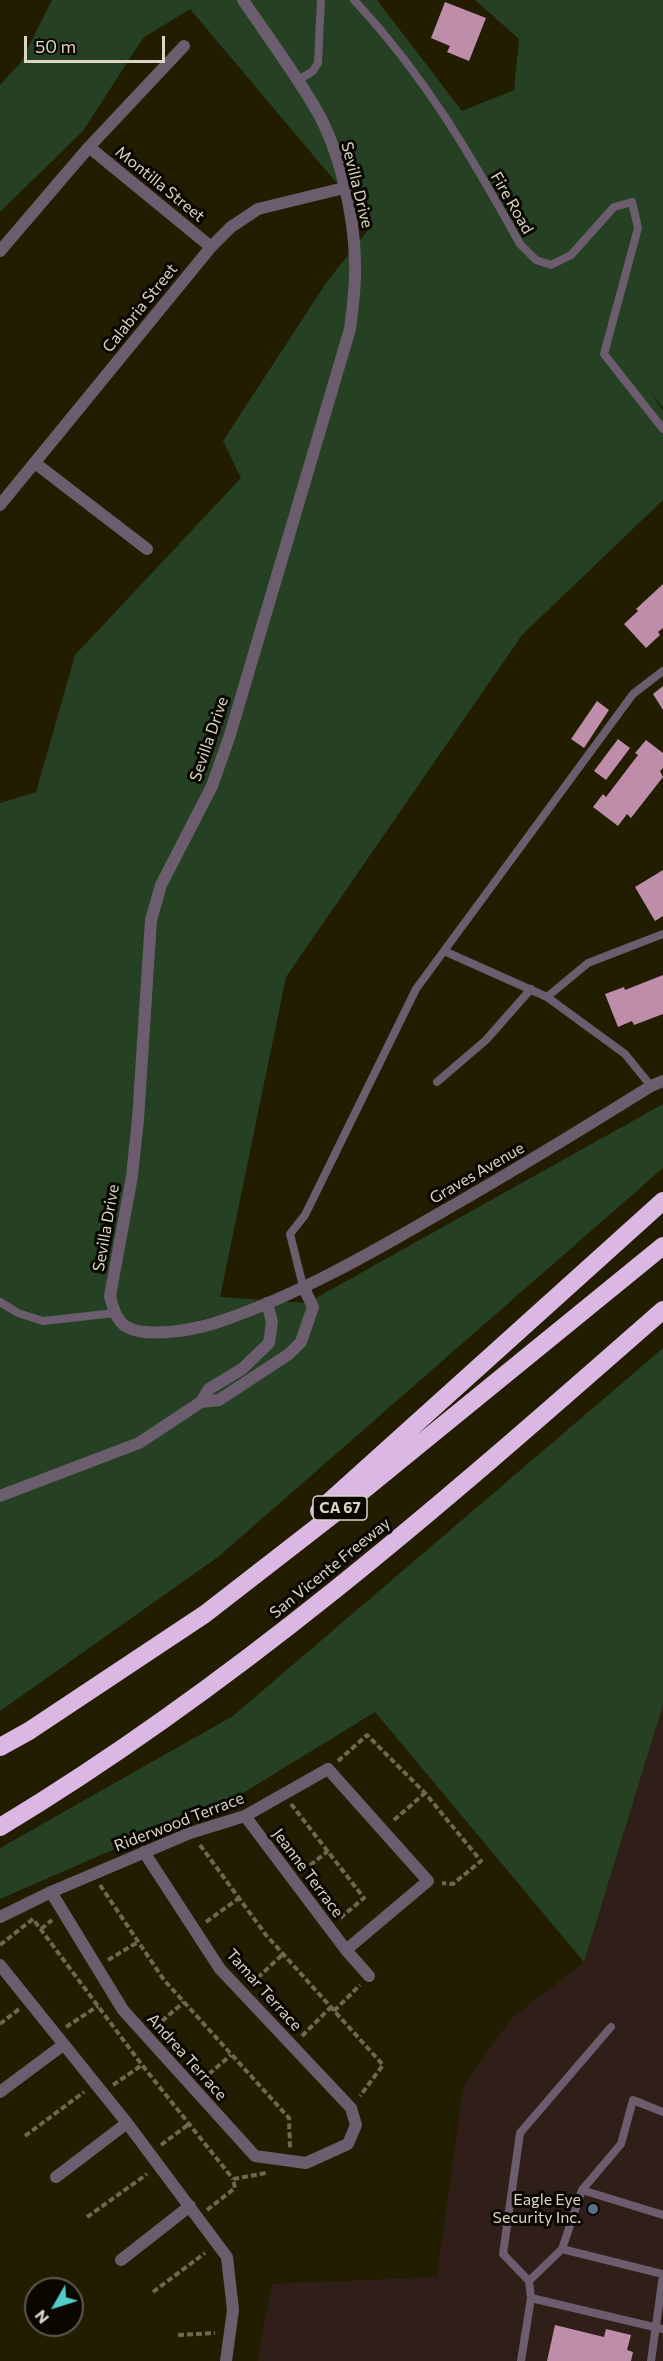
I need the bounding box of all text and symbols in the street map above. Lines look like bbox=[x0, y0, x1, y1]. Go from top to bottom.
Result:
scale bar bbox=[27, 24, 168, 62]
text: 50 m bbox=[35, 35, 76, 57]
street label: Sevilla Drive bbox=[337, 140, 377, 230]
street label: Montilla Street bbox=[111, 142, 209, 226]
street label: Fire Road bbox=[487, 169, 537, 237]
street label: Calabria Street bbox=[98, 260, 182, 356]
street label: Sevilla Drive bbox=[186, 694, 232, 784]
street label: Graves Avenue bbox=[426, 1138, 528, 1208]
street label: Sevilla Drive bbox=[89, 1183, 123, 1273]
road number: CA 67 bbox=[313, 1496, 367, 1520]
street label: San Vicente Freeway bbox=[266, 1514, 394, 1622]
street label: Riderwood Terrace bbox=[111, 1788, 247, 1856]
street label: Jeanne Terrace bbox=[268, 1825, 348, 1921]
street label: Tamar Terrace bbox=[222, 1945, 306, 2035]
street label: Andrea Terrace bbox=[143, 2010, 231, 2104]
place label: Eagle Eye Security Inc. bbox=[493, 2190, 581, 2228]
marker: Eagle Eye Security Inc. bbox=[586, 2202, 600, 2216]
north arrow bbox=[24, 2277, 84, 2337]
text: N bbox=[30, 2307, 52, 2328]

